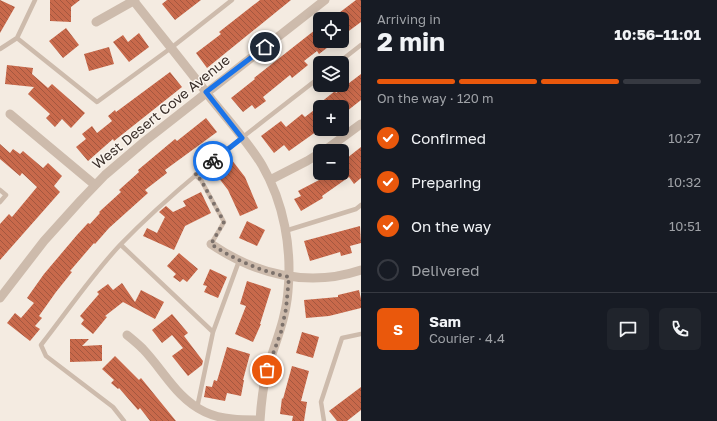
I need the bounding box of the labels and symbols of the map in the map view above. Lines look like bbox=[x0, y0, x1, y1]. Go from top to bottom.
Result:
pin bbox=[248, 30, 282, 64]
street label: West Desert Cove Avenue bbox=[88, 51, 233, 172]
courier bbox=[193, 141, 233, 181]
pin bbox=[250, 353, 284, 387]

